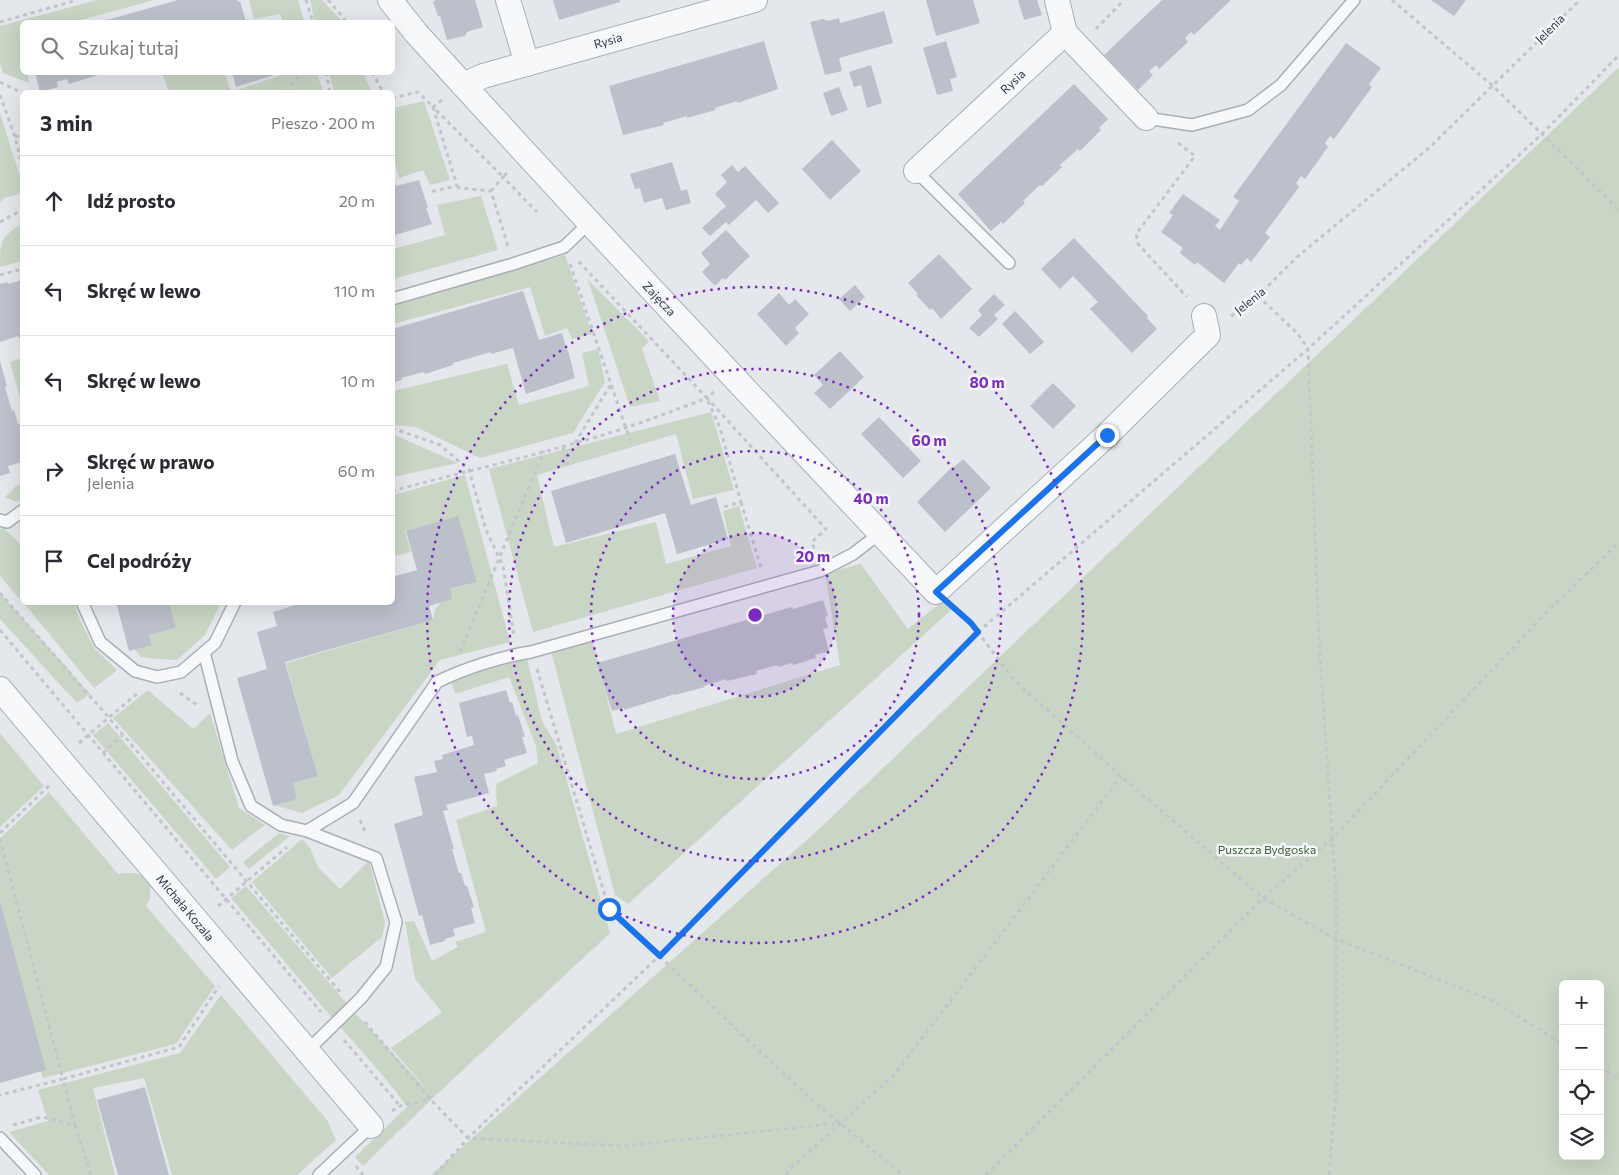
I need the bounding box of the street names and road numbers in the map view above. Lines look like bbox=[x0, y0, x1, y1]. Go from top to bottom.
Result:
street label: Jelenia bbox=[1532, 11, 1567, 46]
street label: Rysia bbox=[592, 29, 624, 51]
street label: Rysia bbox=[997, 66, 1028, 96]
street label: Zajęcza bbox=[640, 278, 679, 318]
street label: Jelenia bbox=[1231, 284, 1268, 318]
street label: Michała Kozala bbox=[154, 871, 218, 943]

